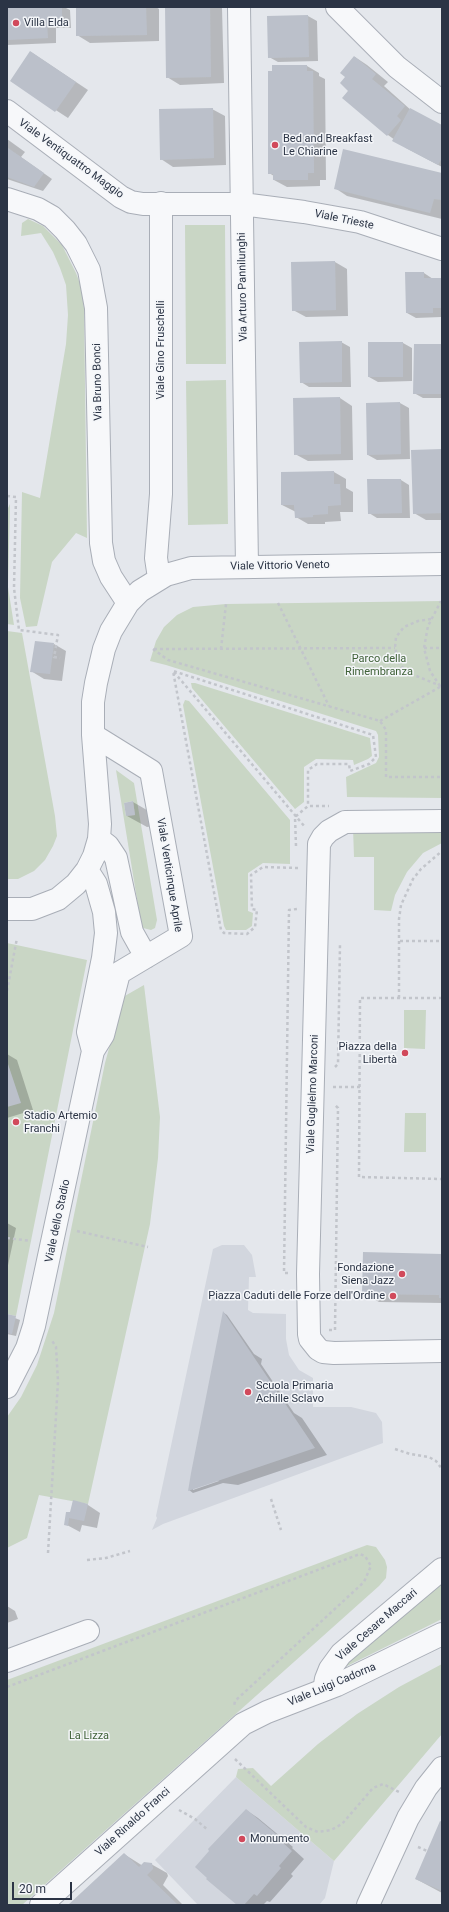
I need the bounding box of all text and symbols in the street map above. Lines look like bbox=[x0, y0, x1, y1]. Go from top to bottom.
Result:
place label: Villa Elda bbox=[24, 16, 69, 30]
marker: Villa Elda bbox=[11, 18, 21, 28]
street label: Viale Ventiquattro Maggio bbox=[16, 116, 126, 202]
place label: Bed and Breakfast Le Chiarine bbox=[283, 132, 373, 158]
marker: Bed and Breakfast Le Chiarine bbox=[270, 140, 280, 150]
street label: Viale Trieste bbox=[313, 207, 375, 233]
street label: Via Arturo Pannilunghi bbox=[235, 232, 251, 342]
street label: Viale Gino Fruschelli bbox=[154, 300, 168, 400]
street label: Via Bruno Bonci bbox=[91, 343, 105, 421]
street label: Viale Vittorio Veneto bbox=[230, 559, 330, 573]
park label: Parco della Rimembranza bbox=[345, 652, 413, 678]
street label: Viale Venticinque Aprile bbox=[153, 817, 185, 933]
street label: Viale Guglielmo Marconi bbox=[304, 1034, 322, 1154]
place label: Piazza della Libertà bbox=[338, 1040, 397, 1066]
marker: Piazza della Libertà bbox=[400, 1048, 410, 1058]
place label: Stadio Artemio Franchi bbox=[24, 1109, 97, 1135]
marker: Stadio Artemio Franchi bbox=[11, 1117, 21, 1127]
street label: Viale dello Stadio bbox=[43, 1178, 73, 1264]
place label: Fondazione Siena Jazz bbox=[337, 1261, 394, 1287]
marker: Fondazione Siena Jazz bbox=[397, 1269, 407, 1279]
place label: Piazza Caduti delle Forze dell'Ordine bbox=[208, 1289, 385, 1303]
marker: Piazza Caduti delle Forze dell'Ordine bbox=[388, 1291, 398, 1301]
place label: Scuola Primaria Achille Sclavo bbox=[256, 1379, 333, 1405]
marker: Scuola Primaria Achille Sclavo bbox=[243, 1387, 253, 1397]
street label: Viale Cesare Maccari bbox=[334, 1586, 420, 1664]
street label: Viale Luigi Cadorna bbox=[286, 1660, 378, 1710]
park label: La Lizza bbox=[69, 1729, 109, 1743]
street label: Viale Rinaldo Franci bbox=[93, 1785, 173, 1859]
place label: Monumento bbox=[250, 1832, 309, 1846]
marker: Monumento bbox=[237, 1834, 247, 1844]
scale bar bbox=[14, 1874, 74, 1900]
text: 20 m bbox=[19, 1882, 46, 1896]

